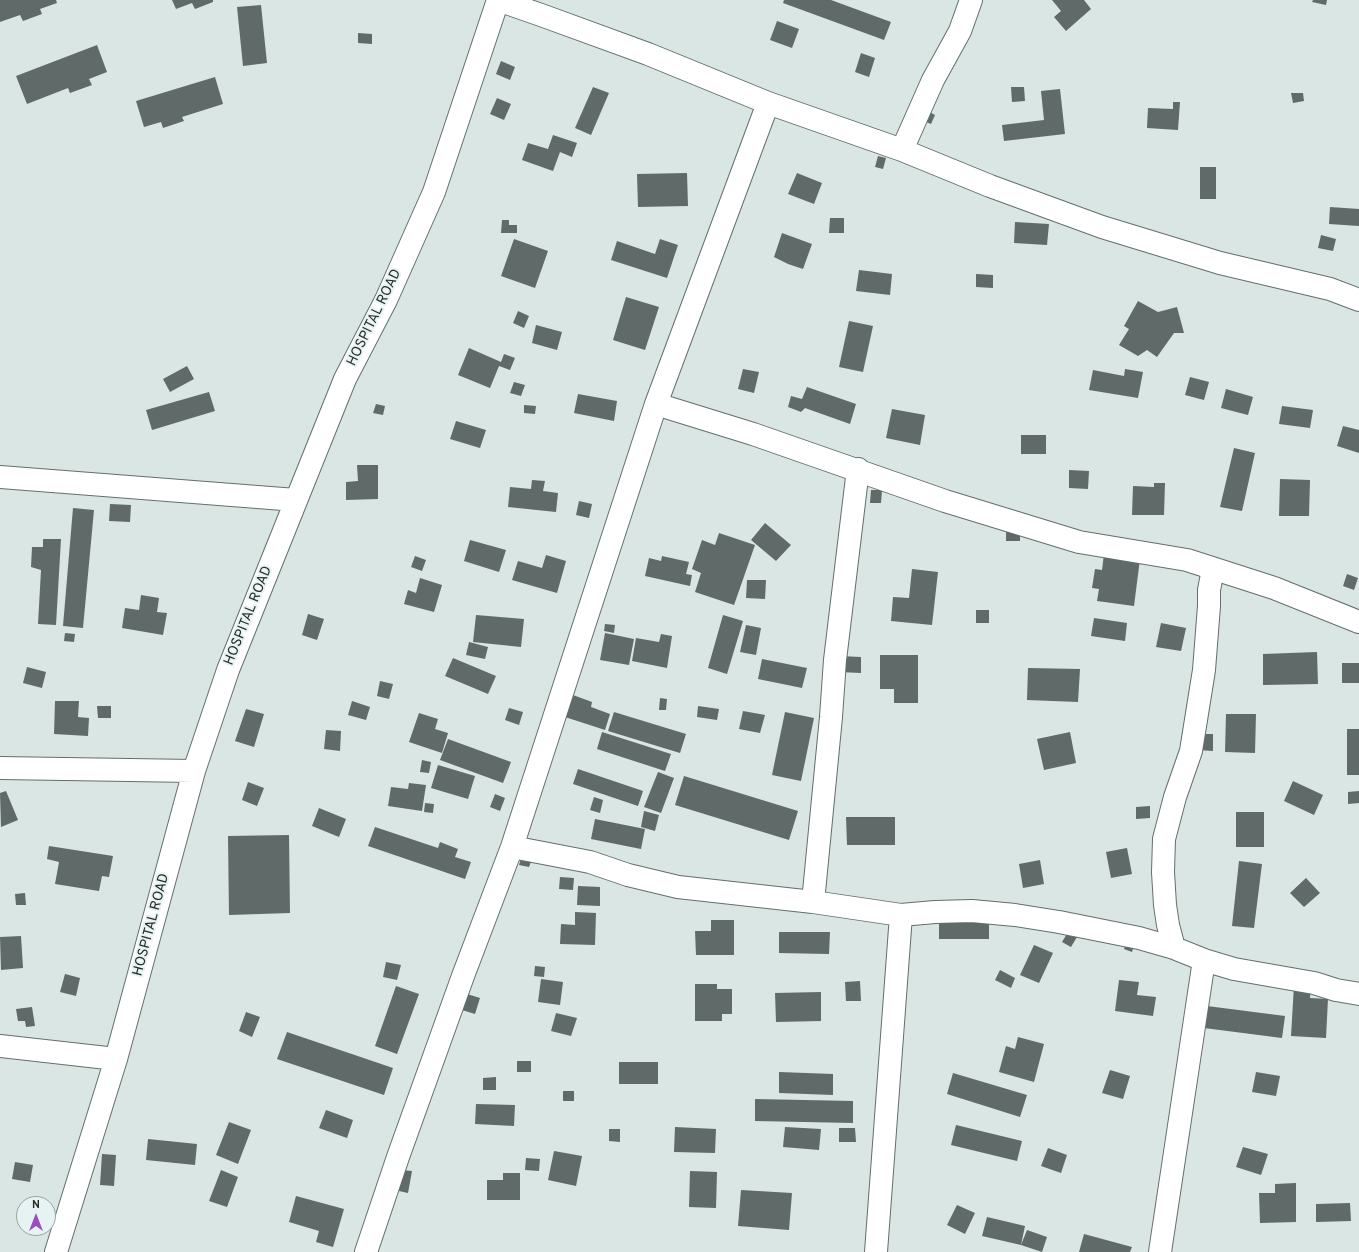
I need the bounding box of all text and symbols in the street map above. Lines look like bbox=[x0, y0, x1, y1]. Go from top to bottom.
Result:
street label: HOSPITAL ROAD bbox=[344, 267, 406, 369]
street label: HOSPITAL ROAD bbox=[221, 564, 277, 668]
street label: HOSPITAL ROAD bbox=[130, 872, 174, 978]
north arrow bbox=[16, 1196, 56, 1236]
text: N bbox=[32, 1198, 40, 1212]

